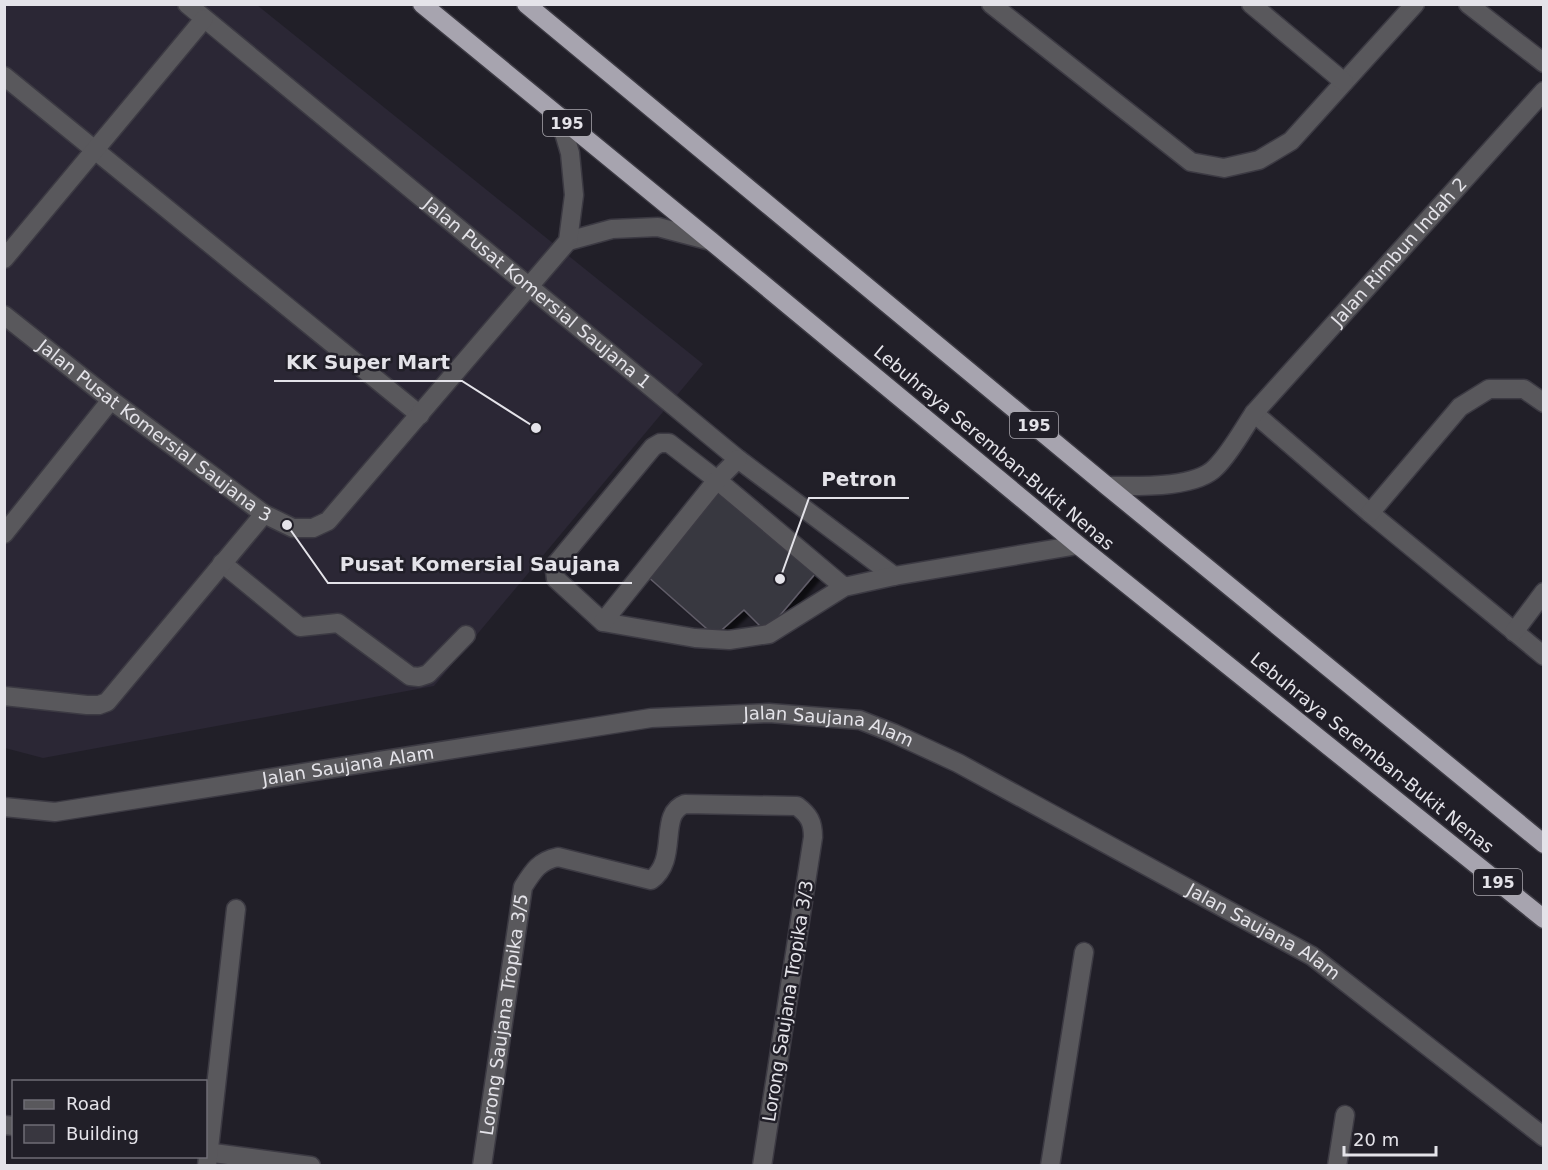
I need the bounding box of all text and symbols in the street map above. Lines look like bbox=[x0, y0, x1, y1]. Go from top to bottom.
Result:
road number: 195 bbox=[543, 110, 591, 136]
street label: Jalan Rimbun Indah 2 bbox=[1326, 173, 1471, 331]
street label: Jalan Pusat Komersial Saujana 1 bbox=[419, 192, 655, 393]
street label: Jalan Pusat Komersial Saujana 3 bbox=[33, 334, 275, 526]
street label: Lebuhraya Seremban-Bukit Nenas bbox=[870, 341, 1119, 554]
callout: KK Super Mart bbox=[274, 343, 462, 381]
text: KK Super Mart bbox=[286, 350, 451, 374]
road number: 195 bbox=[1010, 412, 1058, 438]
callout: Petron bbox=[809, 460, 909, 498]
text: Petron bbox=[821, 467, 897, 491]
callout: Pusat Komersial Saujana bbox=[328, 545, 632, 583]
text: Pusat Komersial Saujana bbox=[340, 552, 620, 576]
street label: Lebuhraya Seremban-Bukit Nenas bbox=[1246, 648, 1498, 857]
street label: Jalan Saujana Alam bbox=[742, 702, 917, 751]
street label: Jalan Saujana Alam bbox=[260, 741, 435, 789]
road number: 195 bbox=[1474, 869, 1522, 895]
street label: Jalan Saujana Alam bbox=[1183, 878, 1344, 984]
street label: Lorong Saujana Tropika 3/3 bbox=[758, 879, 817, 1123]
street label: Lorong Saujana Tropika 3/5 bbox=[476, 892, 532, 1137]
legend bbox=[12, 1080, 207, 1158]
text: Road bbox=[66, 1093, 111, 1114]
scale bar bbox=[1344, 1119, 1436, 1157]
text: Building bbox=[66, 1123, 139, 1144]
text: 20 m bbox=[1353, 1129, 1399, 1150]

